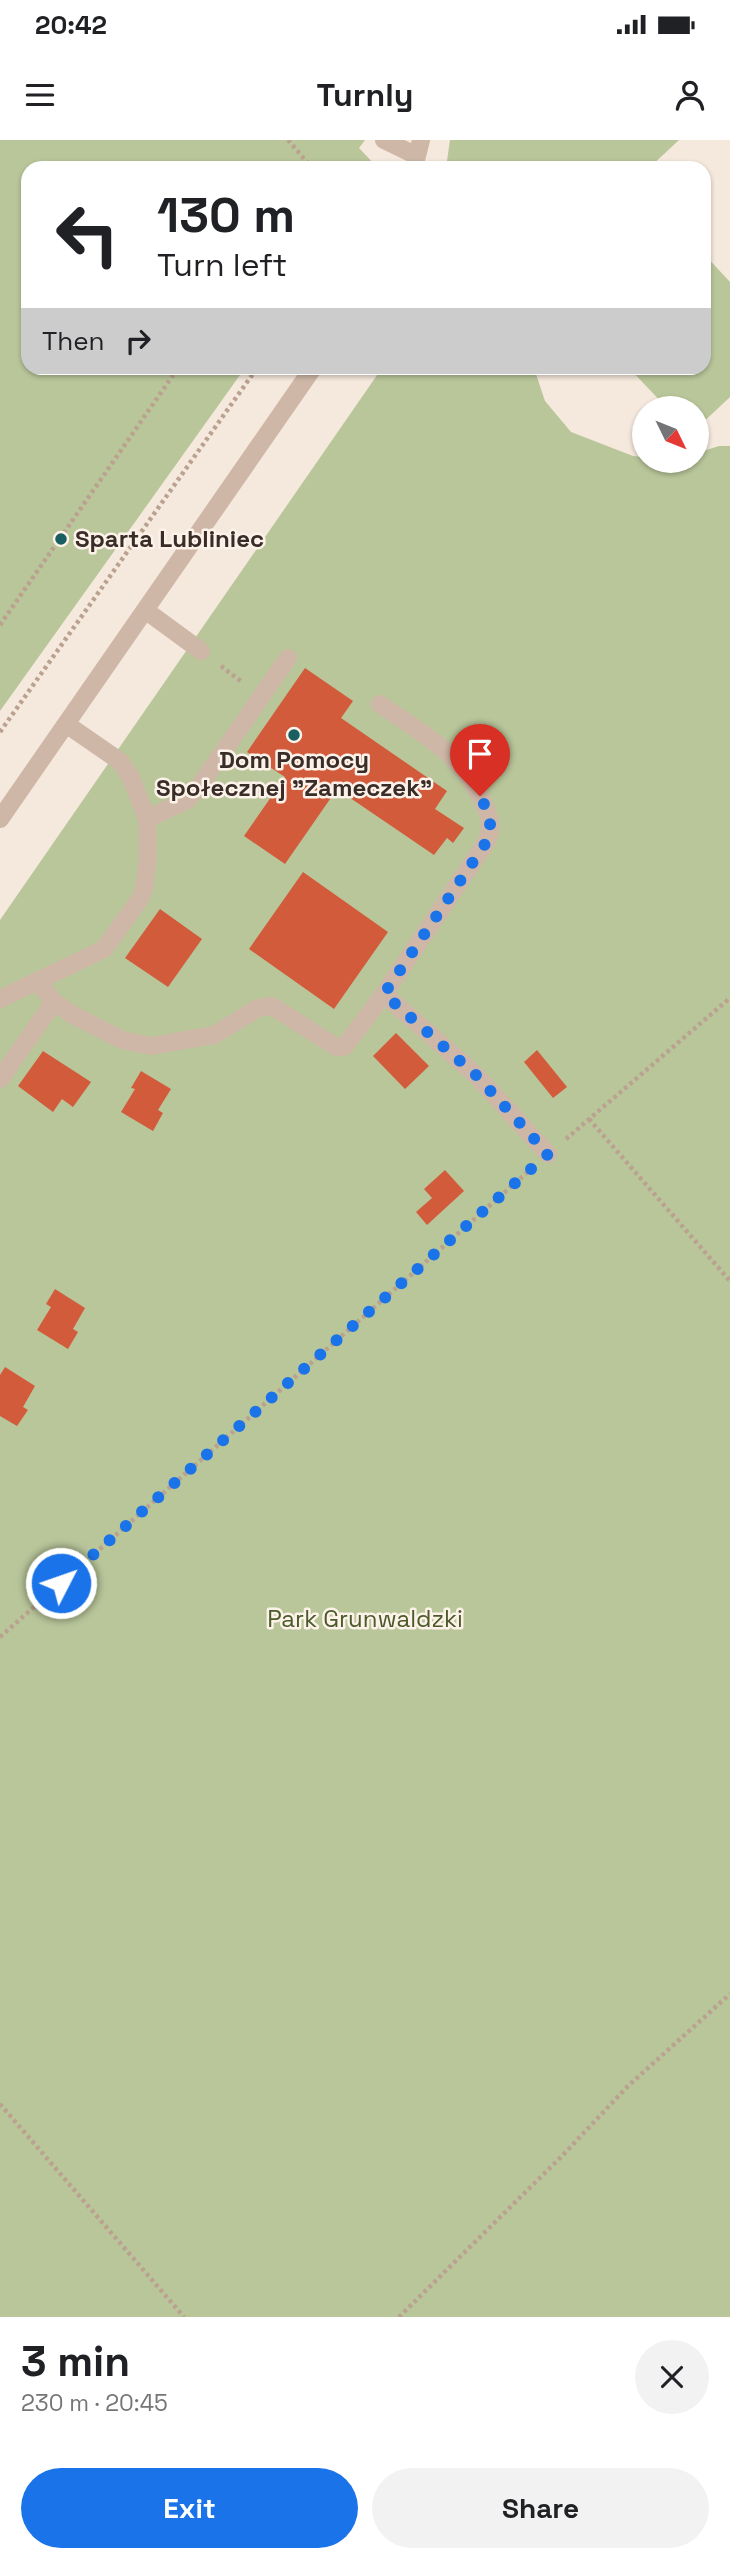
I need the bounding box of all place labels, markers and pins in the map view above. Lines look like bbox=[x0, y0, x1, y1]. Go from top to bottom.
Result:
place label: Sparta Lubliniec bbox=[75, 523, 264, 554]
marker: Sparta Lubliniec bbox=[53, 531, 69, 547]
pin bbox=[450, 724, 510, 796]
marker: Dom Pomocy Społecznej "Zameczek" bbox=[286, 727, 302, 743]
place label: Dom Pomocy Społecznej "Zameczek" bbox=[156, 744, 432, 803]

